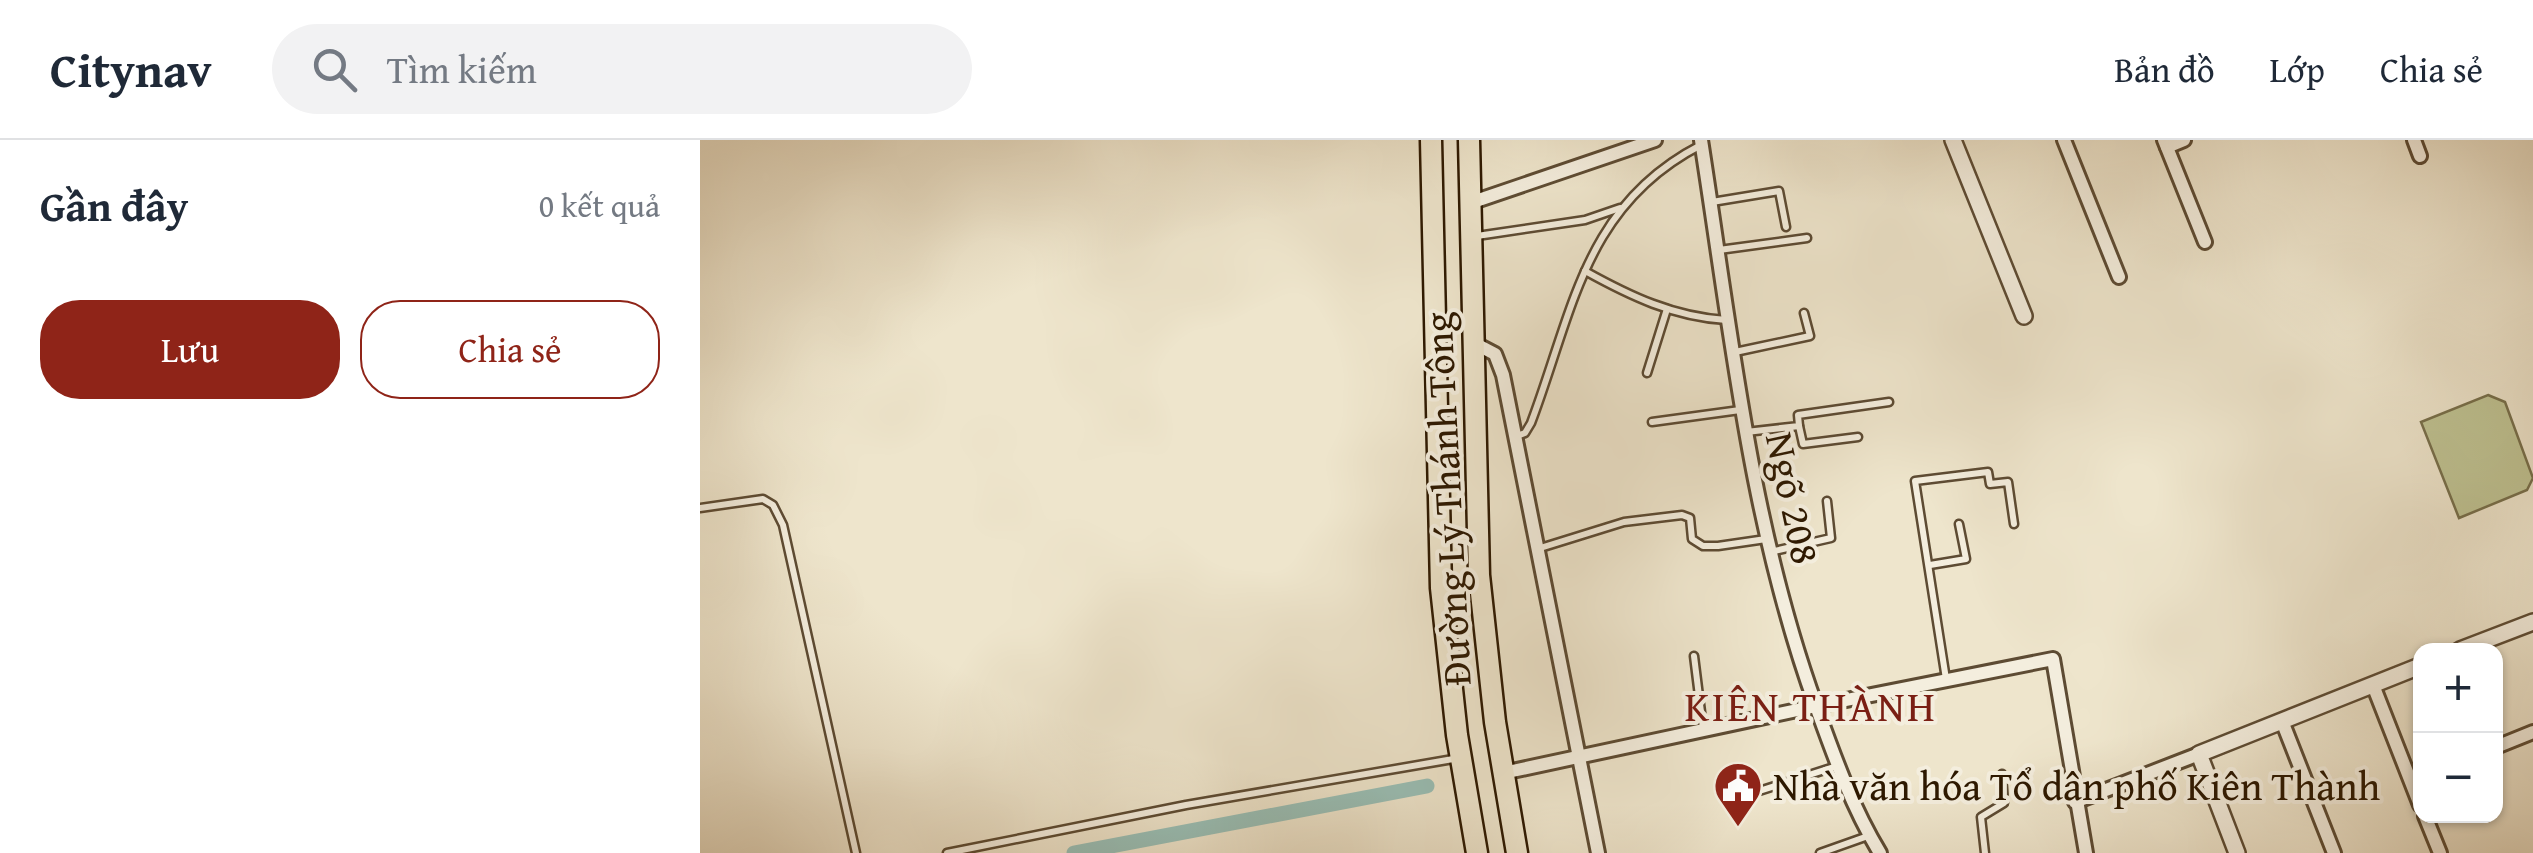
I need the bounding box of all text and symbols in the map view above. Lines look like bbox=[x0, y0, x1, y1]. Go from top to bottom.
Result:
search box bbox=[272, 24, 972, 114]
text: Citynav bbox=[50, 34, 212, 105]
text: Tìm kiếm bbox=[387, 41, 537, 97]
icon: search bbox=[307, 42, 362, 97]
text: Bản đồ bbox=[2114, 44, 2215, 95]
text: Lớp bbox=[2270, 44, 2325, 95]
text: Chia sẻ bbox=[2380, 44, 2483, 95]
text: Gần đây bbox=[40, 175, 188, 236]
text: 0 kết quả bbox=[539, 182, 660, 229]
button: Lưu bbox=[40, 300, 340, 399]
button: Chia sẻ bbox=[360, 300, 660, 399]
street label: Đường Lý Thánh Tông bbox=[1407, 311, 1486, 687]
street label: Ngõ 208 bbox=[1751, 427, 1836, 569]
map controls bbox=[2413, 643, 2503, 823]
button: + bbox=[2413, 643, 2503, 733]
district label: KIÊN THÀNH bbox=[1685, 675, 1937, 736]
button: − bbox=[2413, 733, 2503, 823]
place label: Nhà văn hóa Tổ dân phố Kiên Thành bbox=[1773, 756, 2380, 815]
public building icon: Nhà văn hóa Tổ dân phố Kiên Thành bbox=[1712, 760, 1764, 828]

